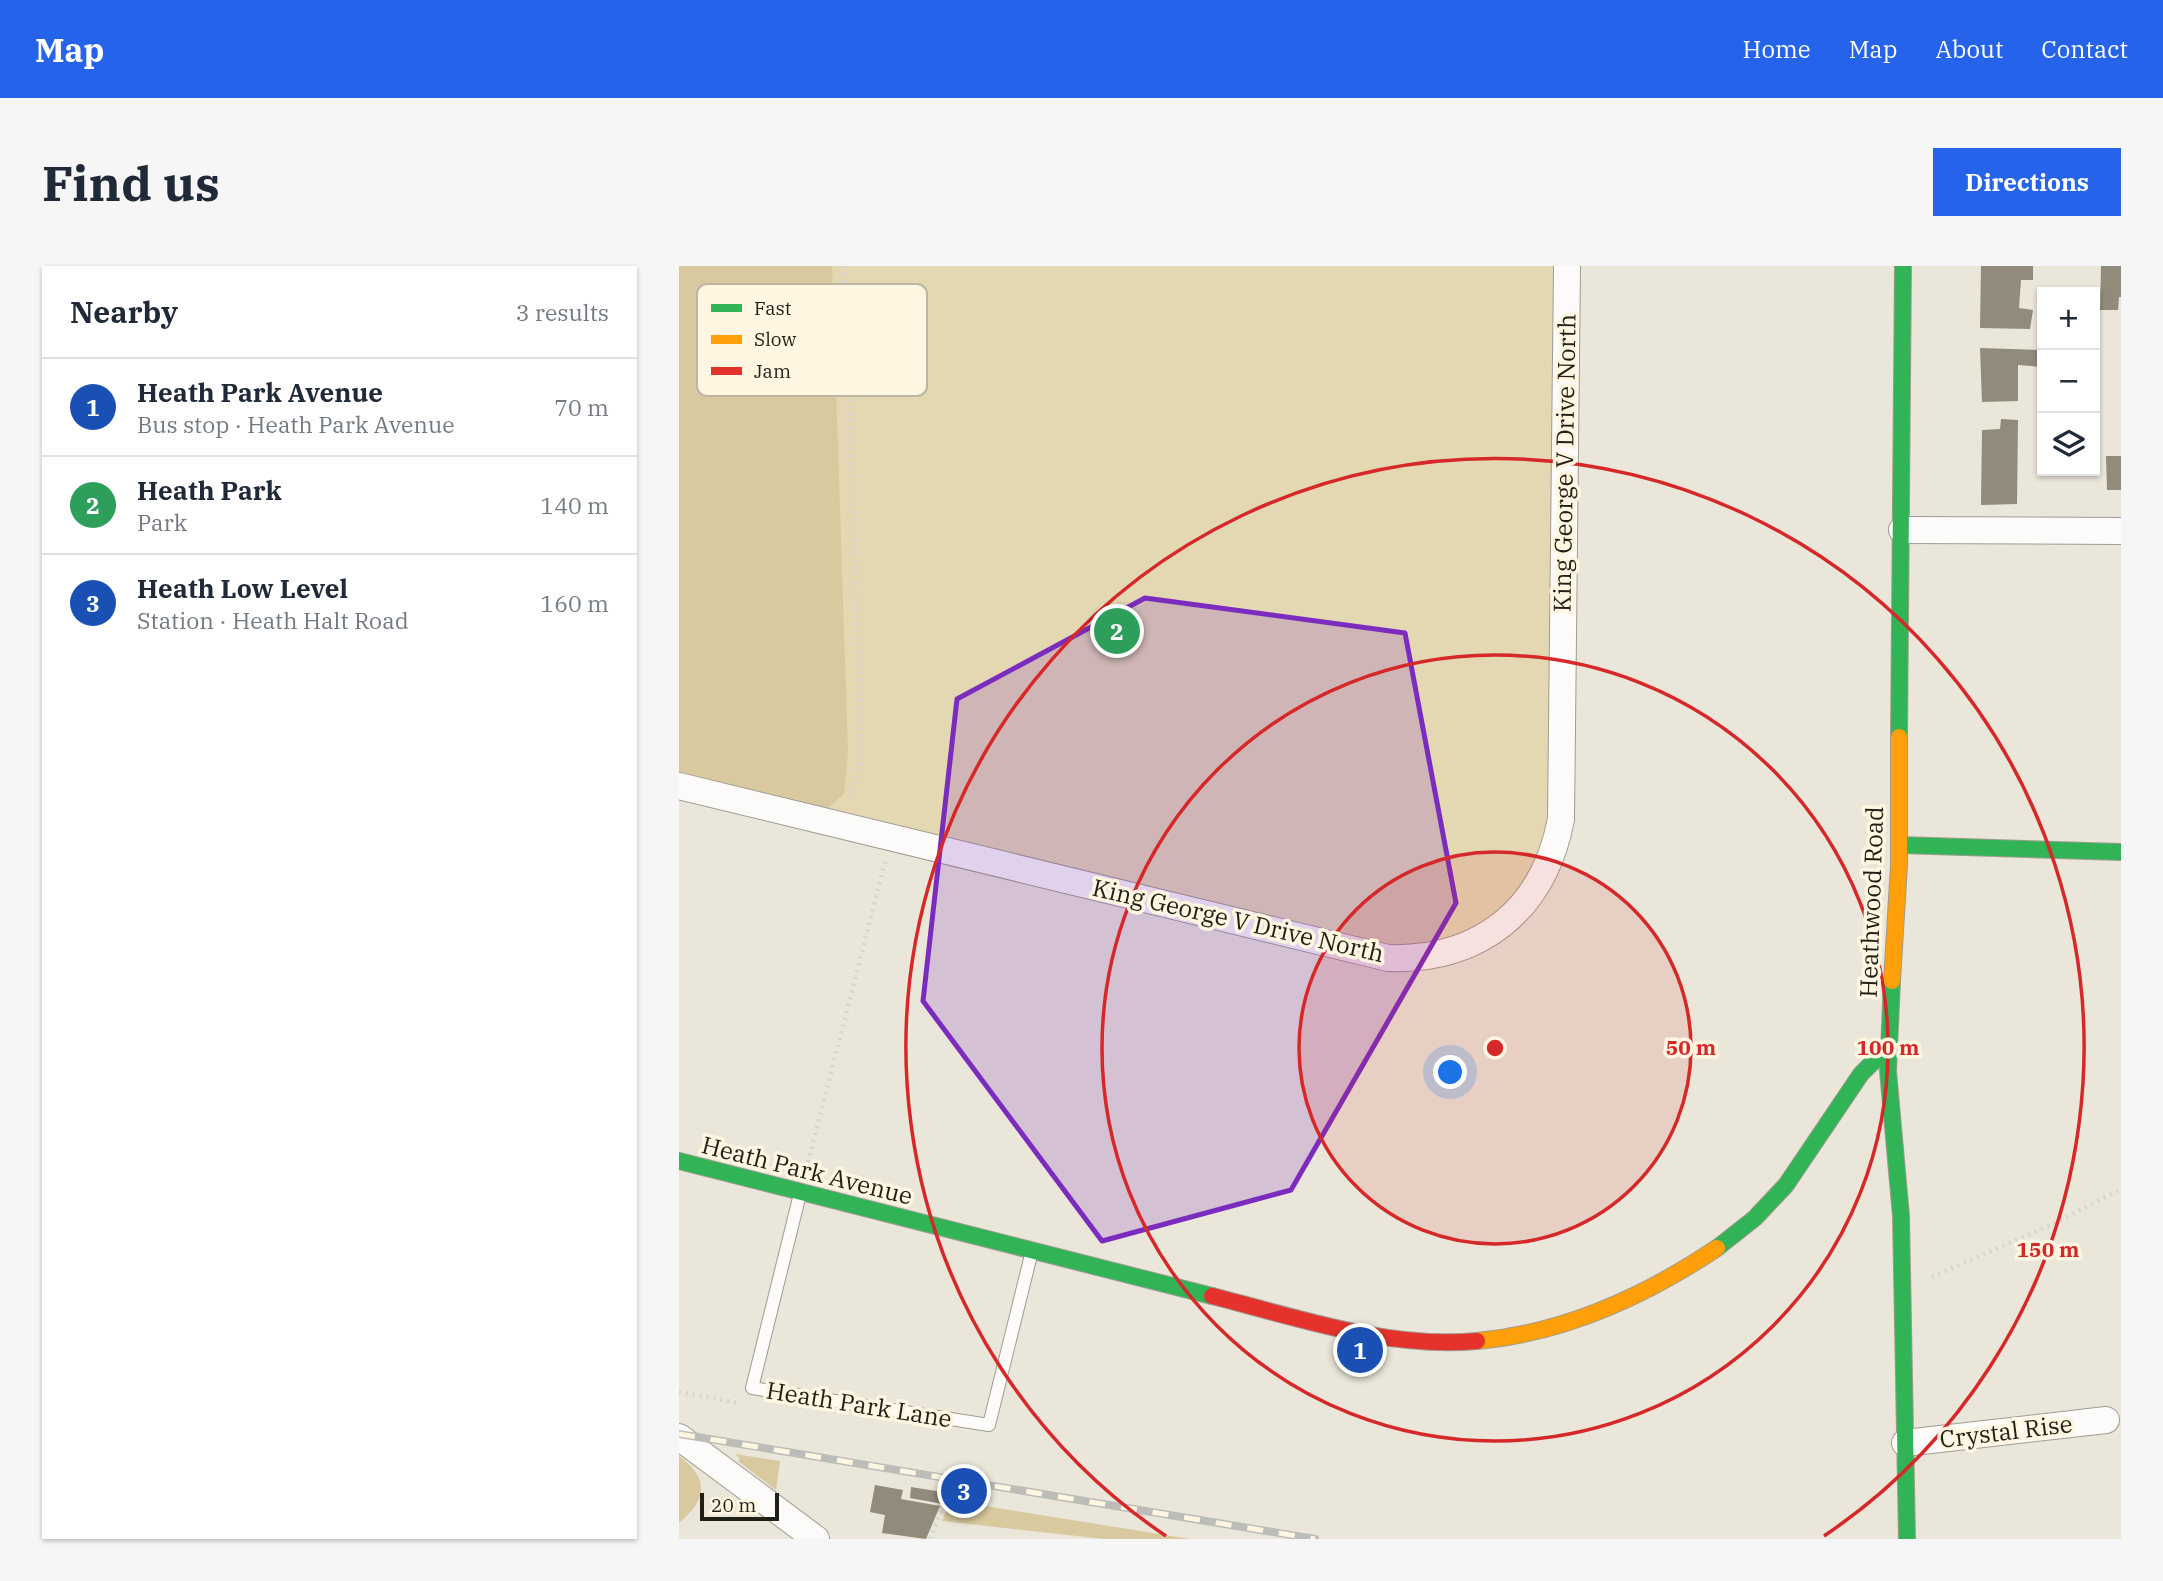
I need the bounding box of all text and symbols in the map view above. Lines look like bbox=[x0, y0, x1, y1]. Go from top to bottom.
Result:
text: Map bbox=[35, 28, 104, 71]
text: Home bbox=[1743, 33, 1811, 65]
text: Map bbox=[1849, 33, 1897, 65]
text: About bbox=[1935, 33, 2003, 65]
text: Contact bbox=[2041, 33, 2128, 65]
button: Directions bbox=[1933, 148, 2121, 216]
text: Find us bbox=[42, 151, 220, 214]
legend bbox=[697, 284, 927, 396]
map controls bbox=[2037, 287, 2100, 476]
button: + bbox=[2037, 287, 2100, 350]
text: Nearby bbox=[70, 292, 178, 331]
text: Fast bbox=[754, 296, 792, 320]
text: 3 results bbox=[516, 297, 609, 327]
street label: King George V Drive North bbox=[1545, 314, 1583, 612]
text: Slow bbox=[754, 327, 796, 351]
button: − bbox=[2037, 350, 2100, 413]
text: Jam bbox=[754, 359, 791, 383]
text: Heath Park Avenue bbox=[137, 375, 383, 409]
text: 1 bbox=[86, 392, 100, 422]
text: 70 m bbox=[554, 392, 609, 422]
text: Bus stop · Heath Park Avenue bbox=[137, 409, 455, 439]
button: layers bbox=[2037, 413, 2100, 476]
text: Heath Park bbox=[137, 473, 282, 507]
text: 2 bbox=[86, 490, 100, 520]
text: 140 m bbox=[540, 490, 609, 520]
text: Park bbox=[137, 507, 187, 537]
text: Heath Low Level bbox=[137, 571, 348, 605]
text: 3 bbox=[86, 588, 100, 618]
text: 160 m bbox=[540, 588, 609, 618]
text: Station · Heath Halt Road bbox=[137, 605, 409, 635]
pin: 2 bbox=[1094, 605, 1140, 657]
street label: Heathwood Road bbox=[1852, 806, 1890, 998]
street label: King George V Drive North bbox=[1089, 871, 1387, 969]
text: 50 m bbox=[1666, 1033, 1716, 1061]
text: 100 m bbox=[1856, 1033, 1920, 1061]
centre of rings bbox=[1483, 1036, 1507, 1060]
your location bbox=[1433, 1055, 1467, 1089]
street label: Heath Park Avenue bbox=[698, 1128, 916, 1212]
text: 150 m bbox=[2016, 1235, 2080, 1263]
pin: 1 bbox=[1337, 1324, 1383, 1376]
street label: Heath Park Lane bbox=[764, 1374, 954, 1434]
street label: Crystal Rise bbox=[1938, 1407, 2074, 1455]
pin: 3 bbox=[941, 1465, 987, 1517]
scale bar bbox=[700, 1490, 779, 1522]
text: 20 m bbox=[711, 1493, 756, 1517]

